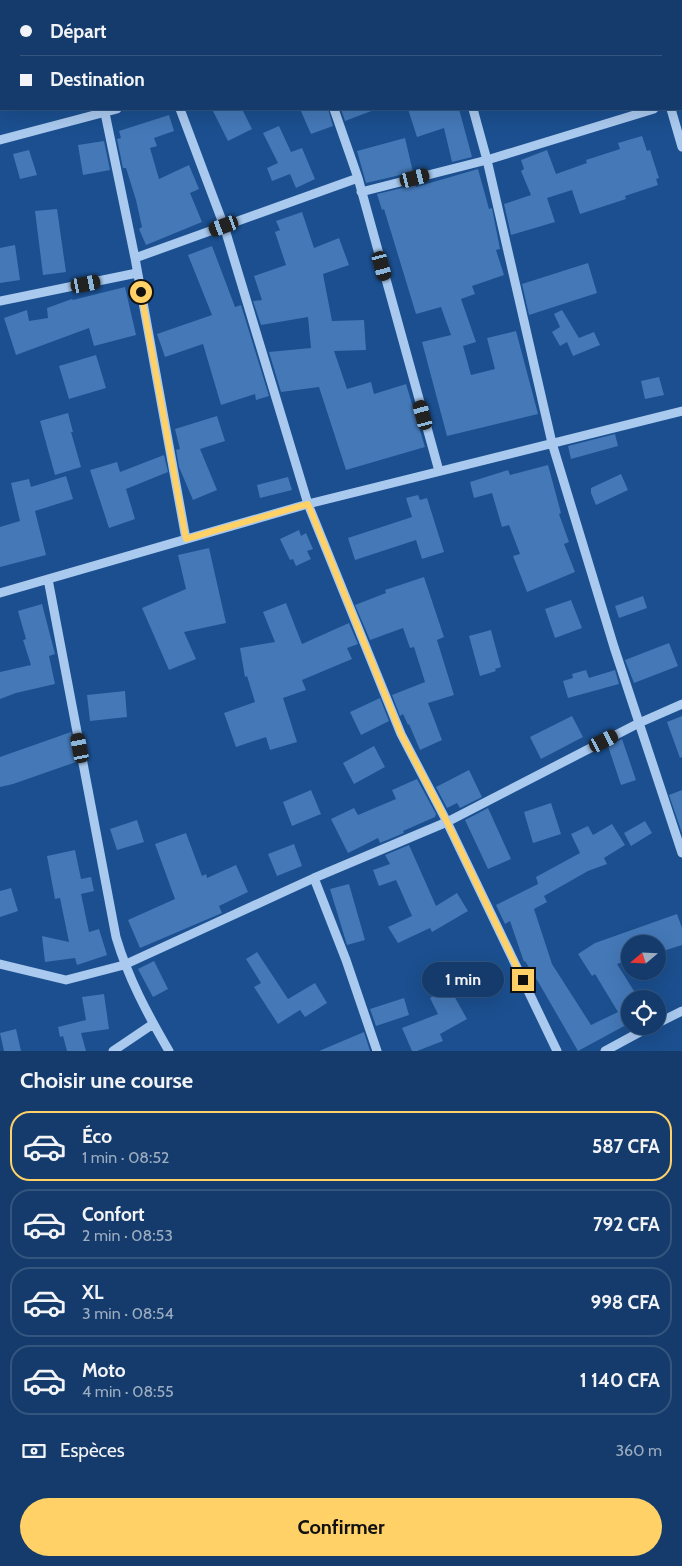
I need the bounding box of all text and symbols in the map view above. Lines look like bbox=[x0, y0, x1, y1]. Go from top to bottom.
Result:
text: Départ bbox=[50, 20, 107, 43]
text: Destination bbox=[50, 68, 145, 91]
car bbox=[398, 167, 431, 189]
car bbox=[207, 214, 240, 238]
car bbox=[370, 250, 393, 282]
car bbox=[69, 274, 102, 294]
route start bbox=[130, 281, 152, 303]
car bbox=[411, 399, 434, 431]
car bbox=[587, 728, 620, 754]
car bbox=[69, 732, 90, 764]
north arrow bbox=[621, 935, 666, 980]
map controls bbox=[621, 935, 666, 1035]
callout: 1 min bbox=[423, 962, 506, 998]
route end bbox=[512, 969, 534, 991]
text: 1 min bbox=[445, 970, 481, 989]
button: locate bbox=[621, 990, 666, 1035]
text: Choisir une course bbox=[20, 1067, 193, 1094]
icon: car bbox=[22, 1124, 67, 1169]
text: Éco bbox=[82, 1125, 112, 1148]
text: 587 CFA bbox=[592, 1135, 660, 1158]
text: 1 min · 08:52 bbox=[82, 1148, 169, 1167]
icon: car bbox=[22, 1202, 67, 1247]
text: Confort bbox=[82, 1203, 145, 1226]
text: 792 CFA bbox=[593, 1213, 660, 1236]
text: 2 min · 08:53 bbox=[82, 1226, 173, 1245]
icon: car bbox=[22, 1280, 67, 1325]
text: XL bbox=[82, 1281, 103, 1304]
text: 998 CFA bbox=[590, 1291, 660, 1314]
text: 3 min · 08:54 bbox=[82, 1304, 174, 1323]
icon: car bbox=[22, 1358, 67, 1403]
text: Moto bbox=[82, 1359, 126, 1382]
text: 1 140 CFA bbox=[580, 1369, 660, 1392]
text: 4 min · 08:55 bbox=[82, 1382, 174, 1401]
icon: cash bbox=[20, 1437, 48, 1465]
text: Espèces bbox=[60, 1439, 125, 1462]
text: 360 m bbox=[615, 1441, 662, 1460]
button: Confirmer bbox=[20, 1498, 662, 1556]

